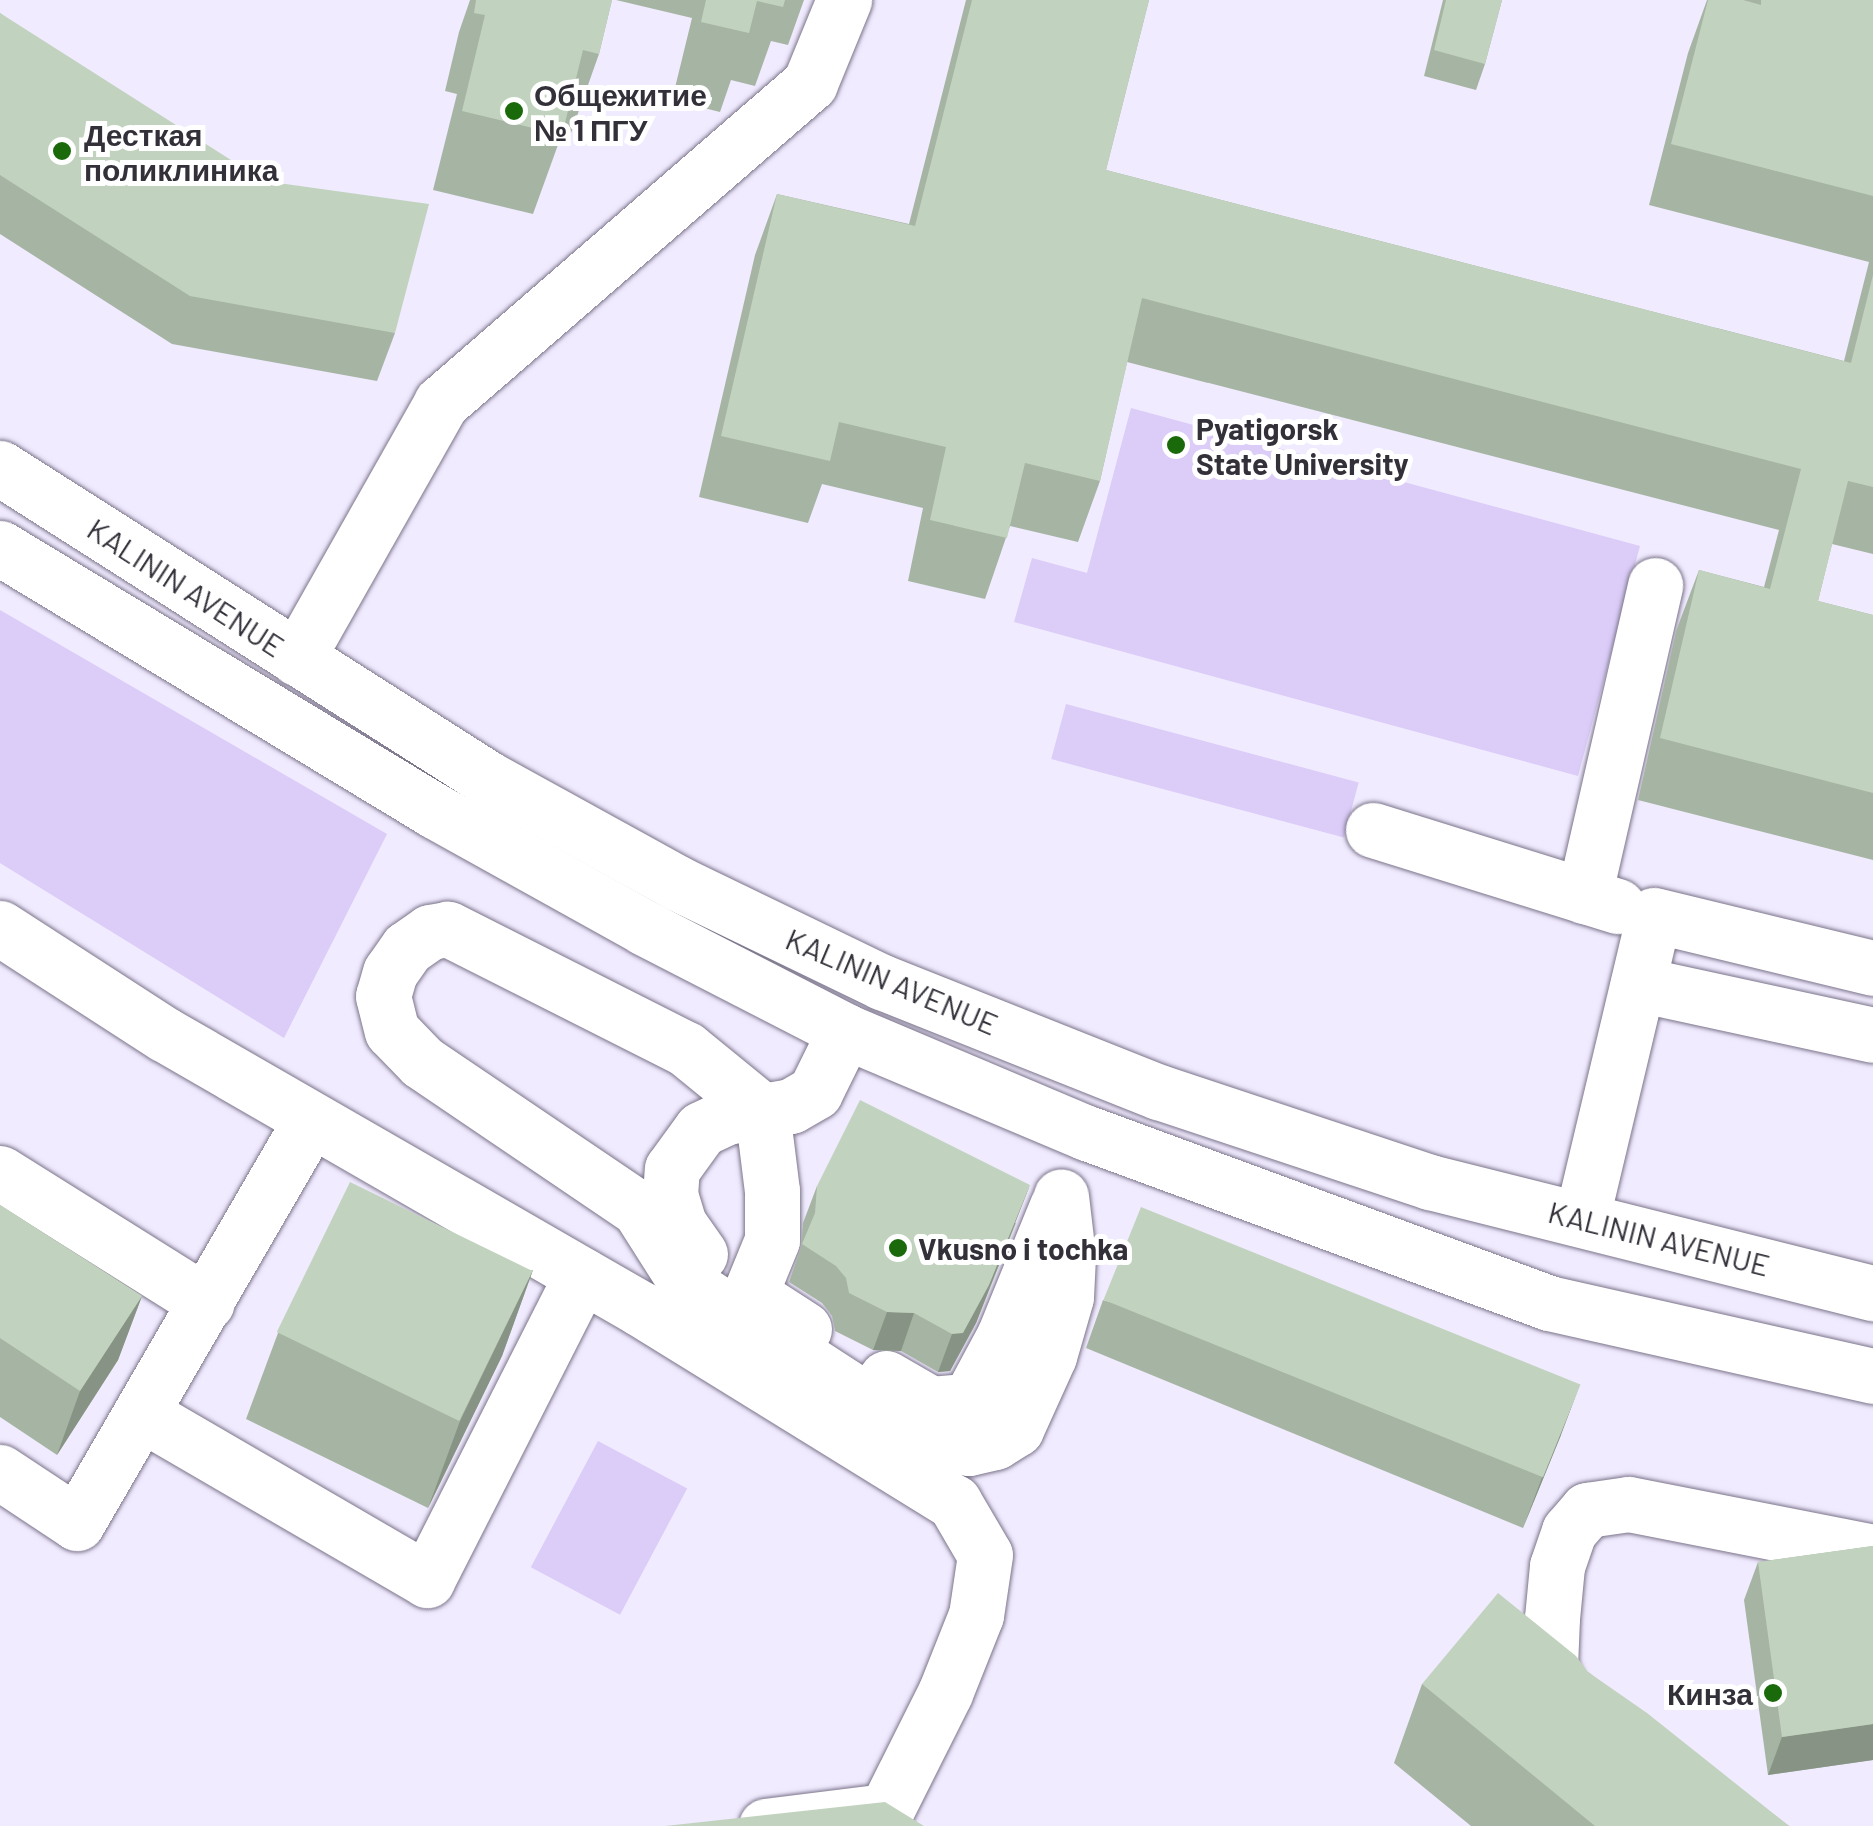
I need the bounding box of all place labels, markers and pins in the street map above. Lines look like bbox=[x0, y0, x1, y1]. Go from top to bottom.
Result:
place label: Общежитие № 1 ПГУ bbox=[534, 76, 707, 146]
marker: Общежитие № 1 ПГУ bbox=[503, 100, 525, 122]
place label: Десткая поликлиника bbox=[84, 116, 278, 186]
marker: Десткая поликлиника bbox=[49, 138, 75, 164]
place label: Pyatigorsk State University bbox=[1196, 410, 1409, 480]
marker: Pyatigorsk State University bbox=[1165, 434, 1187, 456]
place label: Vkusno i tochka bbox=[918, 1230, 1128, 1266]
marker: Vkusno i tochka bbox=[887, 1237, 909, 1259]
place label: Кинза bbox=[1667, 1675, 1753, 1711]
marker: Кинза bbox=[1762, 1682, 1784, 1704]

